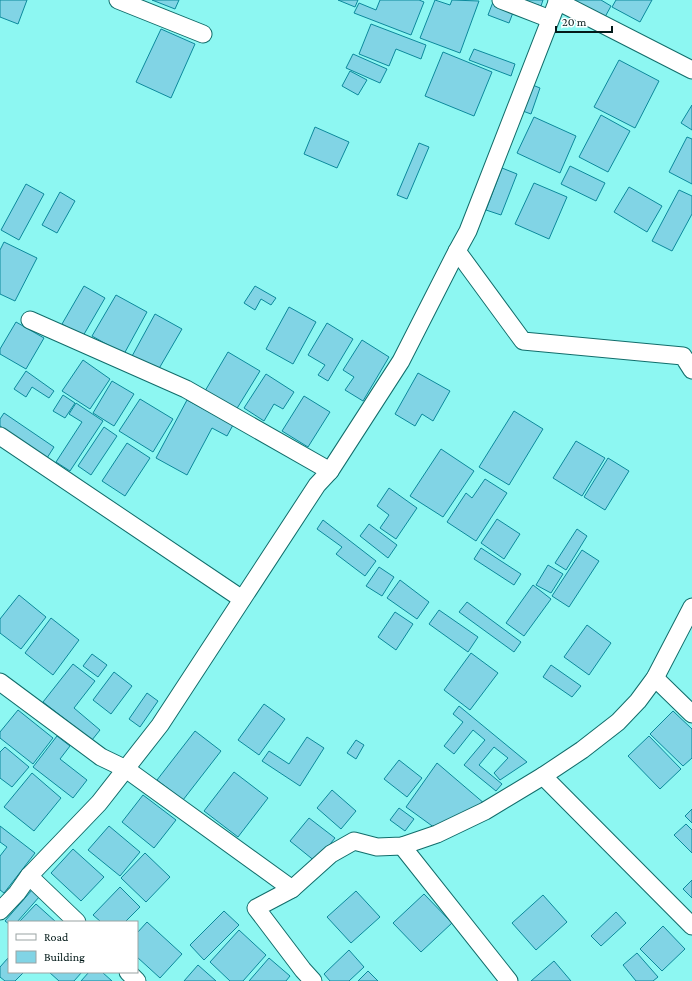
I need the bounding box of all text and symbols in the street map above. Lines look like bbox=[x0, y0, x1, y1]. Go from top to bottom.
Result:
scale bar bbox=[556, 8, 612, 34]
text: 20 m bbox=[562, 15, 587, 29]
legend bbox=[8, 921, 138, 973]
text: Road bbox=[44, 930, 69, 944]
text: Building bbox=[44, 950, 85, 964]

